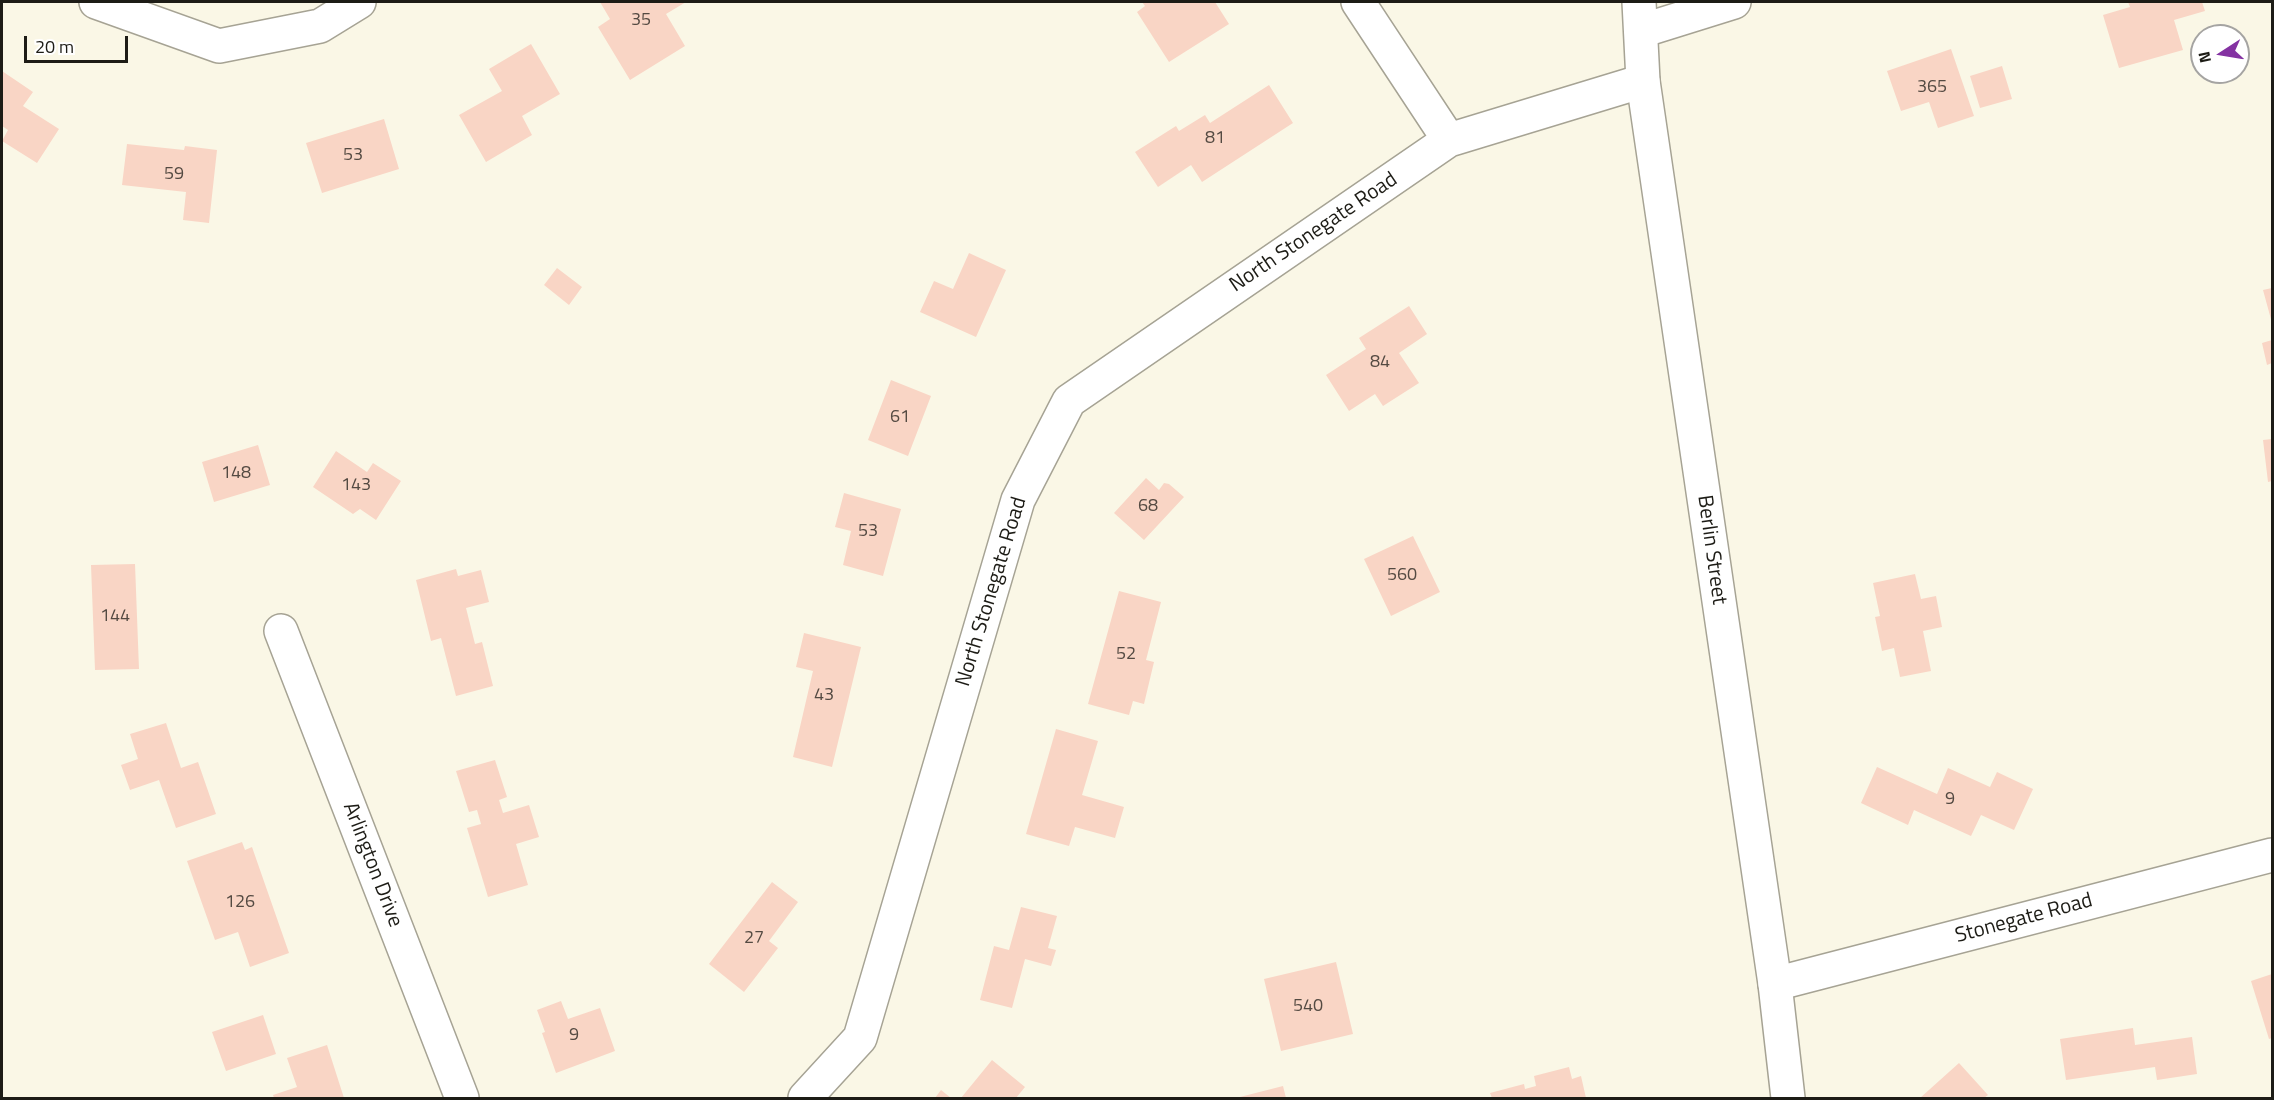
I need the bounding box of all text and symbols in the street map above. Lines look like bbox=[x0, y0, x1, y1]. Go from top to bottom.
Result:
house number: 35 bbox=[631, 10, 651, 32]
scale bar bbox=[27, 24, 130, 62]
north arrow bbox=[2190, 24, 2250, 84]
text: 20 m bbox=[35, 33, 74, 60]
text: N bbox=[2191, 49, 2217, 65]
house number: 365 bbox=[1917, 77, 1947, 99]
house number: 81 bbox=[1205, 128, 1225, 150]
house number: 53 bbox=[343, 145, 363, 167]
house number: 59 bbox=[164, 164, 184, 186]
street label: North Stonegate Road bbox=[1225, 168, 1403, 298]
house number: 84 bbox=[1370, 352, 1390, 374]
house number: 61 bbox=[890, 407, 910, 429]
house number: 148 bbox=[221, 463, 251, 485]
house number: 143 bbox=[341, 475, 371, 497]
street label: North Stonegate Road bbox=[951, 494, 1033, 690]
street label: Berlin Street bbox=[1691, 494, 1731, 606]
house number: 68 bbox=[1138, 496, 1158, 518]
house number: 53 bbox=[858, 521, 878, 543]
house number: 560 bbox=[1387, 565, 1417, 587]
house number: 144 bbox=[100, 606, 130, 628]
house number: 52 bbox=[1116, 644, 1136, 666]
house number: 43 bbox=[814, 685, 834, 707]
house number: 9 bbox=[1945, 789, 1955, 811]
street label: Arlington Drive bbox=[337, 799, 407, 931]
street label: Stonegate Road bbox=[1953, 889, 2095, 949]
house number: 126 bbox=[225, 892, 255, 914]
house number: 27 bbox=[744, 928, 764, 950]
house number: 540 bbox=[1293, 996, 1323, 1018]
house number: 9 bbox=[569, 1025, 579, 1047]

